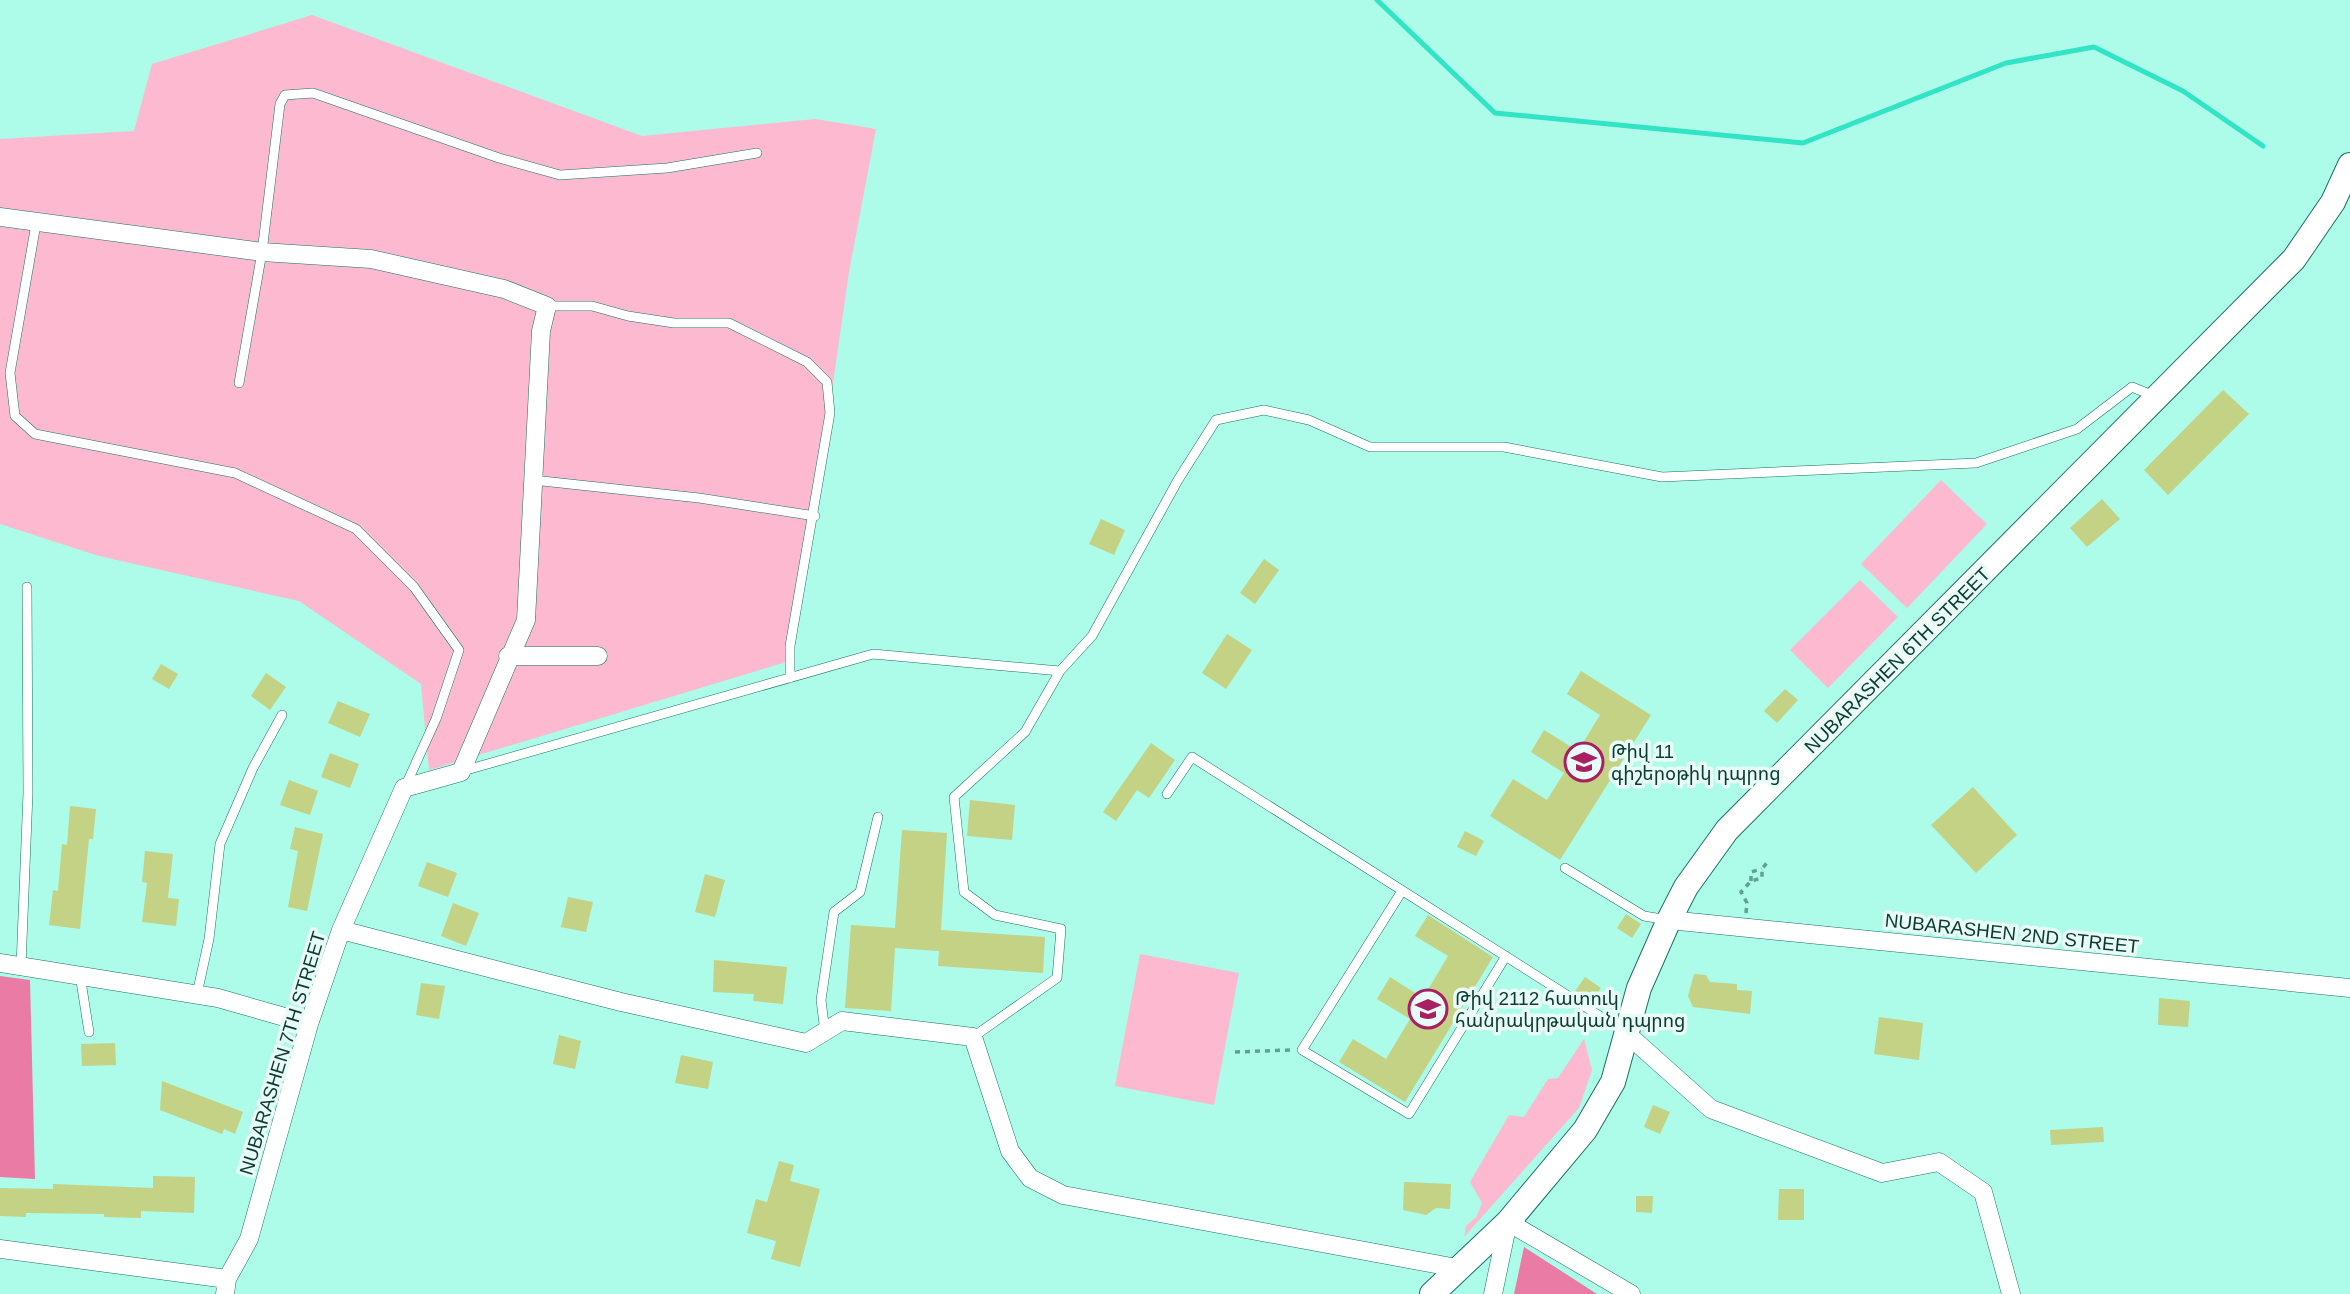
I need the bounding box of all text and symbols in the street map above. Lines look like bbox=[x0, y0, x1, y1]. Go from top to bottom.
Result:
street label: NUBARASHEN 6TH STREET bbox=[1800, 563, 1995, 757]
school or university icon: Թիվ 11 գիշերօթիկ դպրոց bbox=[1563, 741, 1605, 783]
place label: Թիվ 11 գիշերօթիկ դպրոց bbox=[1611, 741, 1781, 785]
street label: NUBARASHEN 2ND STREET bbox=[1884, 910, 2140, 957]
street label: NUBARASHEN 7TH STREET bbox=[235, 929, 330, 1177]
school or university icon: Թիվ 2112 հատուկ հանրակրթական դպրոց bbox=[1407, 988, 1449, 1030]
place label: Թիվ 2112 հատուկ հանրակրթական դպրոց bbox=[1455, 988, 1685, 1032]

